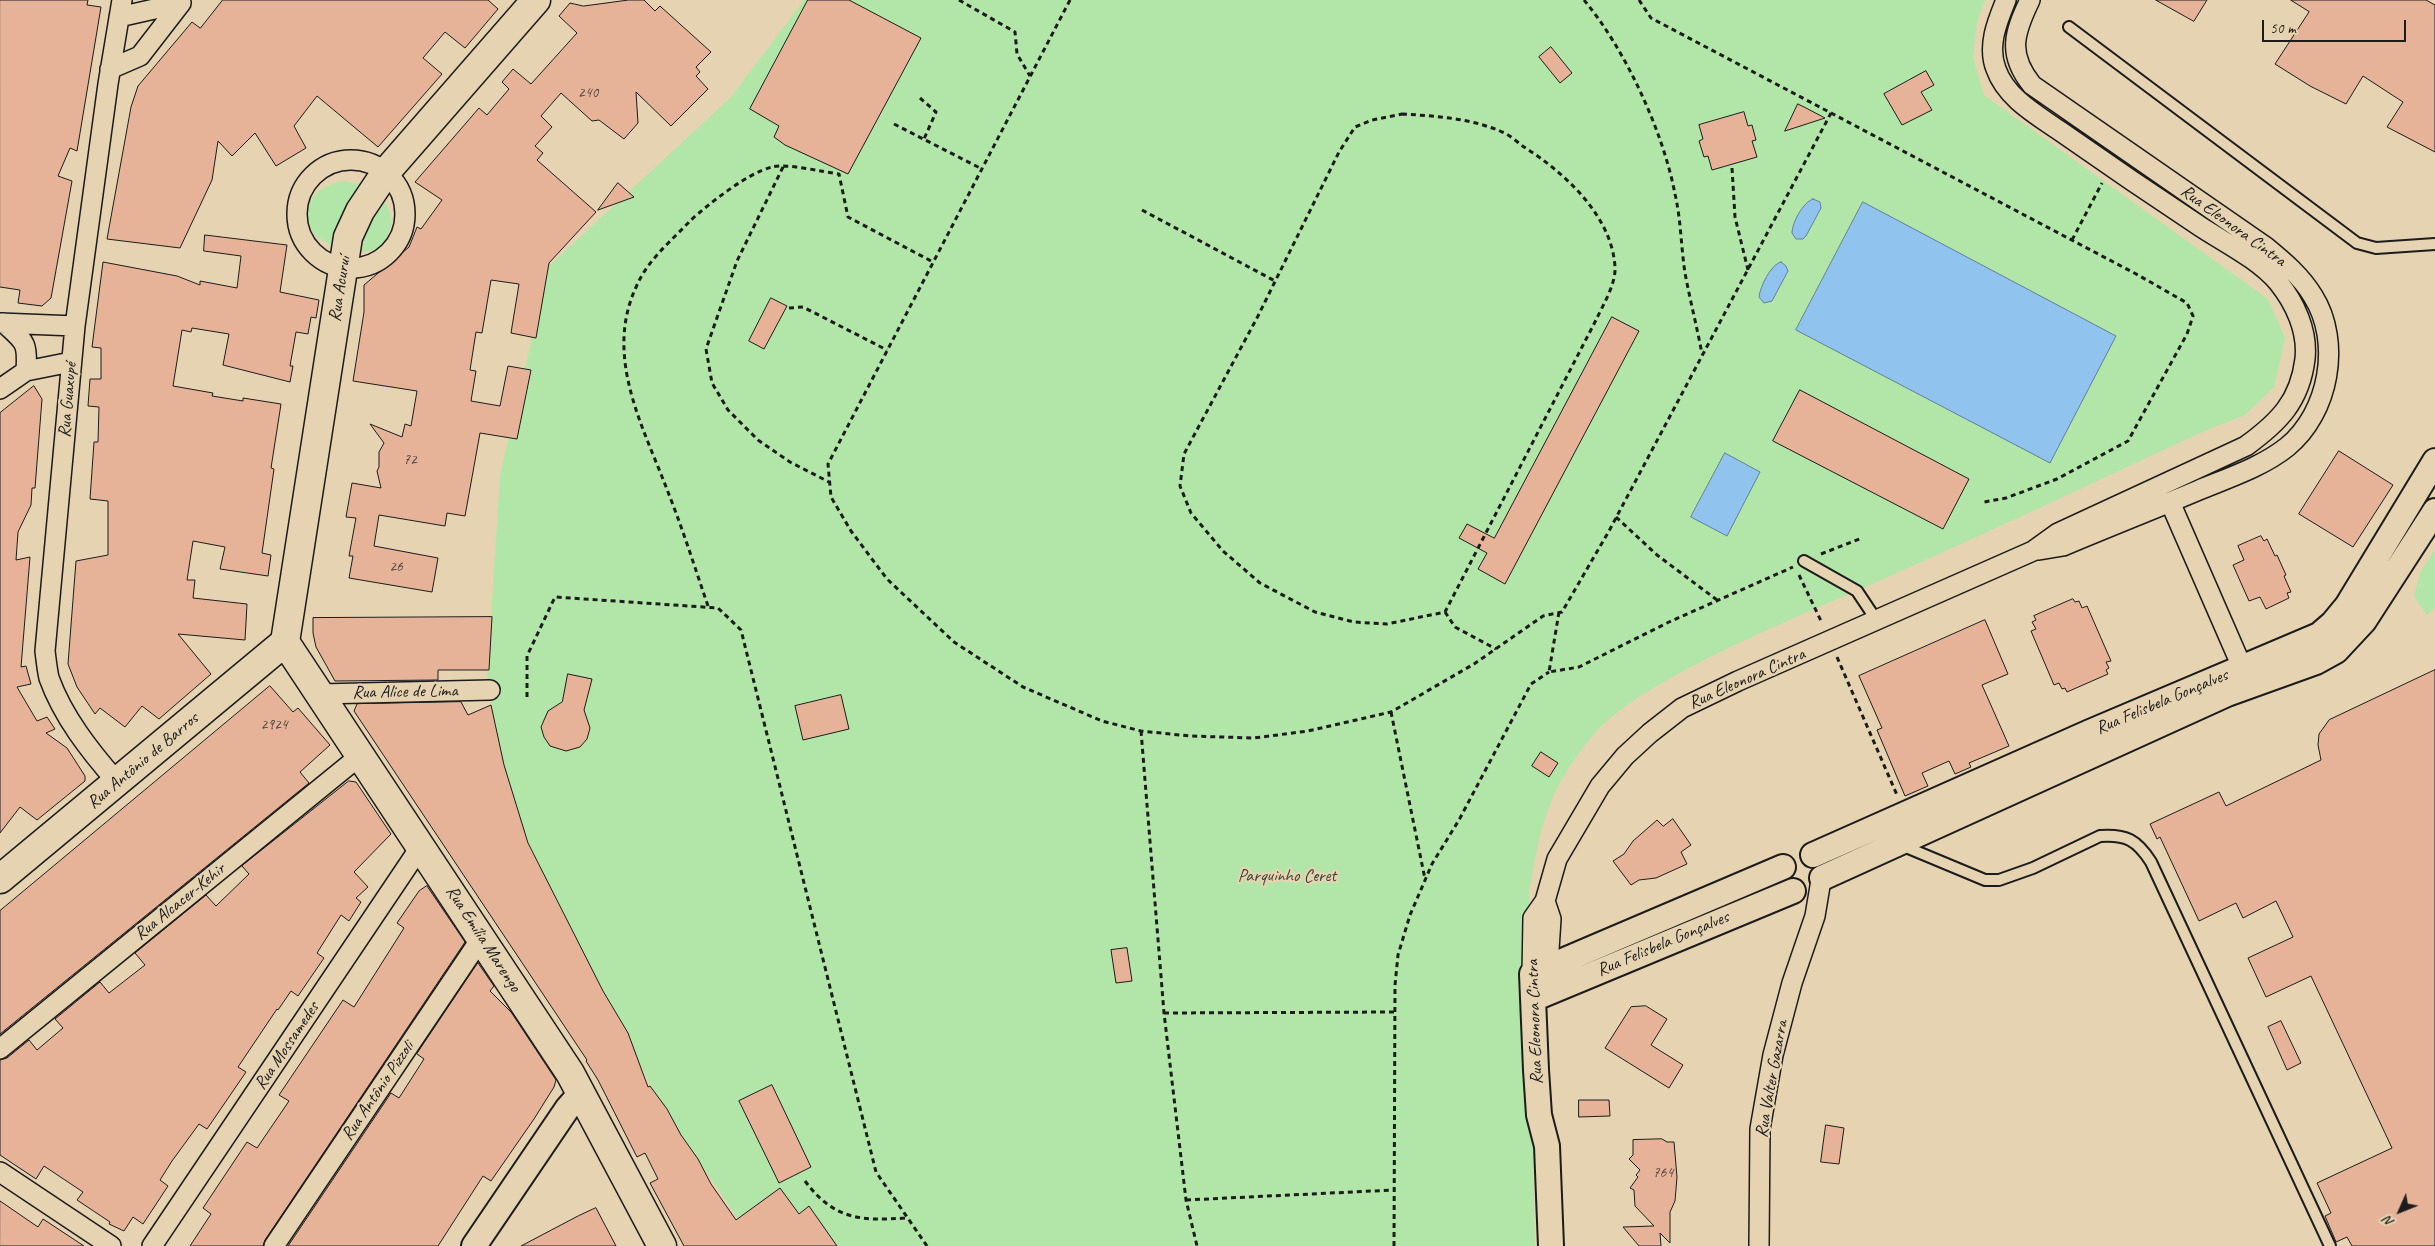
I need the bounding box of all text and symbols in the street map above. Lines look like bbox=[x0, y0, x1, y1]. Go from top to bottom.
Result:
scale bar bbox=[2265, 10, 2409, 42]
text: 50 m bbox=[2270, 19, 2296, 38]
house number: 240 bbox=[578, 84, 598, 102]
street label: Rua Eleonora Cintra bbox=[2176, 181, 2290, 271]
street label: Rua Acuruí bbox=[324, 255, 356, 323]
street label: Rua Guaxupé bbox=[54, 361, 82, 439]
house number: 72 bbox=[403, 451, 417, 469]
house number: 26 bbox=[389, 558, 403, 576]
street label: Rua Eleonora Cintra bbox=[1686, 644, 1808, 714]
street label: Rua Felisbela Gonçalves bbox=[2093, 664, 2231, 740]
street label: Rua Alice de Lima bbox=[352, 680, 458, 704]
street label: Rua Antônio de Barros bbox=[83, 708, 203, 814]
house number: 2924 bbox=[261, 716, 287, 734]
street label: Rua Alcacer-Kehir bbox=[130, 859, 230, 945]
park label: Parquinho Ceret bbox=[1238, 865, 1336, 887]
street label: Rua Emília Marengo bbox=[441, 882, 525, 996]
street label: Rua Felisbela Gonçalves bbox=[1594, 906, 1732, 982]
street label: Rua Eleonora Cintra bbox=[1522, 959, 1548, 1085]
street label: Rua Mossamedes bbox=[250, 998, 324, 1094]
street label: Rua Valter Gazarra bbox=[1751, 1019, 1793, 1139]
street label: Rua Antônio Pizzoli bbox=[337, 1037, 419, 1145]
house number: 764 bbox=[1653, 1164, 1673, 1182]
north arrow bbox=[2375, 1186, 2425, 1236]
text: N bbox=[2380, 1213, 2398, 1231]

